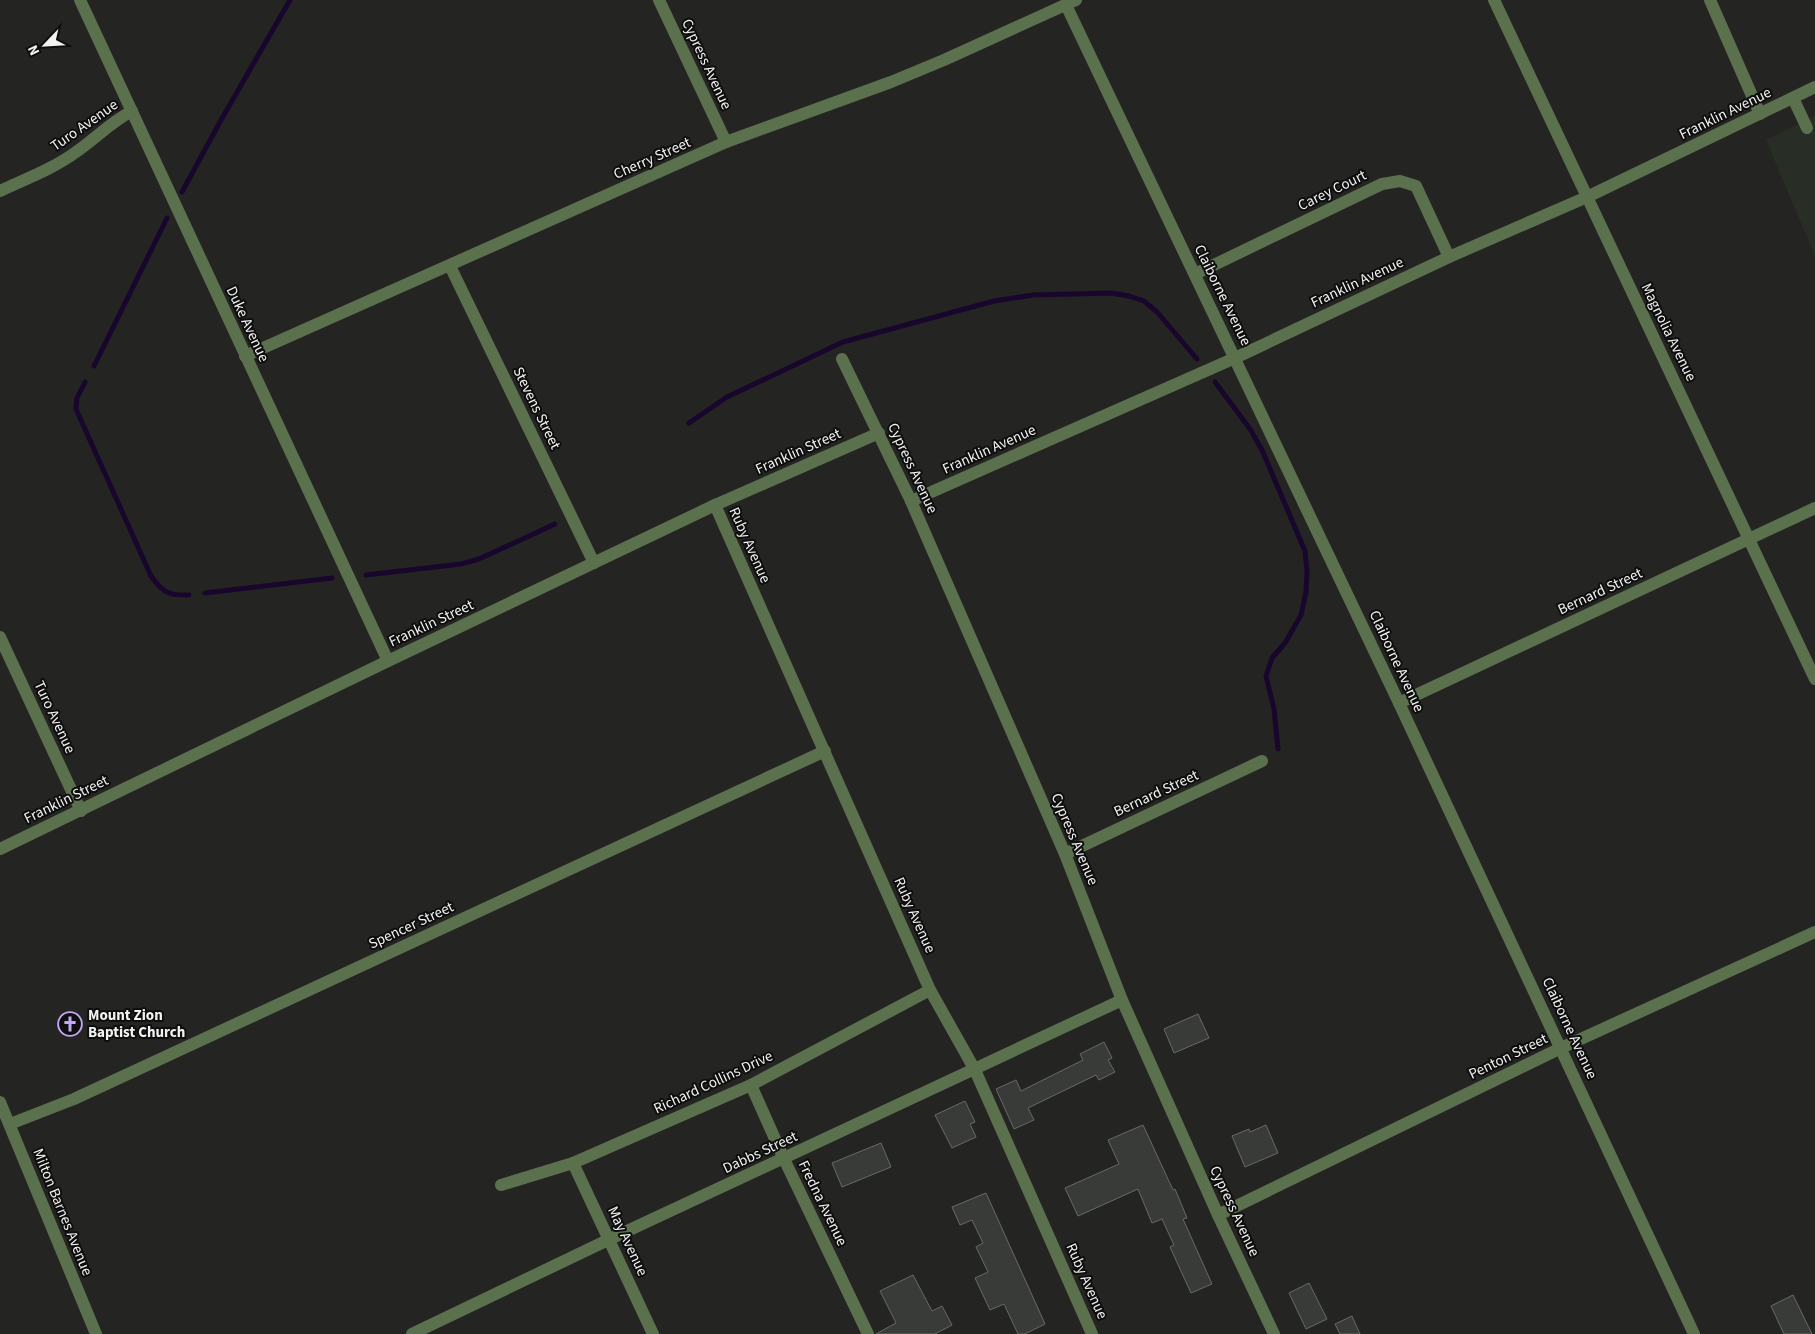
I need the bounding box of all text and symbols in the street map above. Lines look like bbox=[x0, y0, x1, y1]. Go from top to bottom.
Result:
street label: Cypress Avenue bbox=[676, 15, 737, 113]
north arrow bbox=[20, 20, 70, 70]
text: N bbox=[23, 42, 45, 59]
street label: Franklin Avenue bbox=[1676, 82, 1775, 145]
street label: Turo Avenue bbox=[46, 94, 122, 156]
street label: Cherry Street bbox=[610, 132, 694, 185]
street label: Carey Court bbox=[1294, 165, 1370, 216]
street label: Claiborne Avenue bbox=[1189, 241, 1256, 349]
street label: Franklin Avenue bbox=[1307, 252, 1407, 313]
street label: Magnolia Avenue bbox=[1636, 280, 1701, 385]
street label: Duke Avenue bbox=[221, 283, 274, 365]
street label: Stevens Street bbox=[507, 363, 566, 453]
street label: Cypress Avenue bbox=[882, 419, 943, 517]
street label: Franklin Avenue bbox=[939, 420, 1039, 479]
street label: Franklin Street bbox=[752, 423, 844, 480]
street label: Ruby Avenue bbox=[723, 504, 776, 587]
street label: Bernard Street bbox=[1554, 563, 1646, 620]
street label: Franklin Street bbox=[385, 595, 477, 652]
street label: Claiborne Avenue bbox=[1364, 607, 1429, 716]
street label: Turo Avenue bbox=[29, 677, 81, 757]
street label: Bernard Street bbox=[1110, 765, 1202, 822]
street label: Franklin Street bbox=[21, 770, 112, 829]
street label: Cypress Avenue bbox=[1046, 790, 1103, 888]
street label: Ruby Avenue bbox=[888, 874, 941, 957]
street label: Spencer Street bbox=[365, 897, 457, 954]
street label: Claiborne Avenue bbox=[1537, 974, 1602, 1083]
place label: Mount Zion Baptist Church bbox=[88, 1005, 185, 1043]
church icon: Mount Zion Baptist Church bbox=[57, 1011, 83, 1037]
street label: Penton Street bbox=[1465, 1028, 1551, 1085]
street label: Richard Collins Drive bbox=[650, 1046, 776, 1119]
street label: Dabbs Street bbox=[719, 1126, 801, 1179]
street label: Milton Barnes Avenue bbox=[27, 1145, 98, 1279]
street label: Fredna Avenue bbox=[793, 1157, 852, 1250]
street label: Cypress Avenue bbox=[1204, 1162, 1265, 1260]
street label: May Avenue bbox=[602, 1203, 653, 1280]
street label: Ruby Avenue bbox=[1060, 1240, 1113, 1323]

